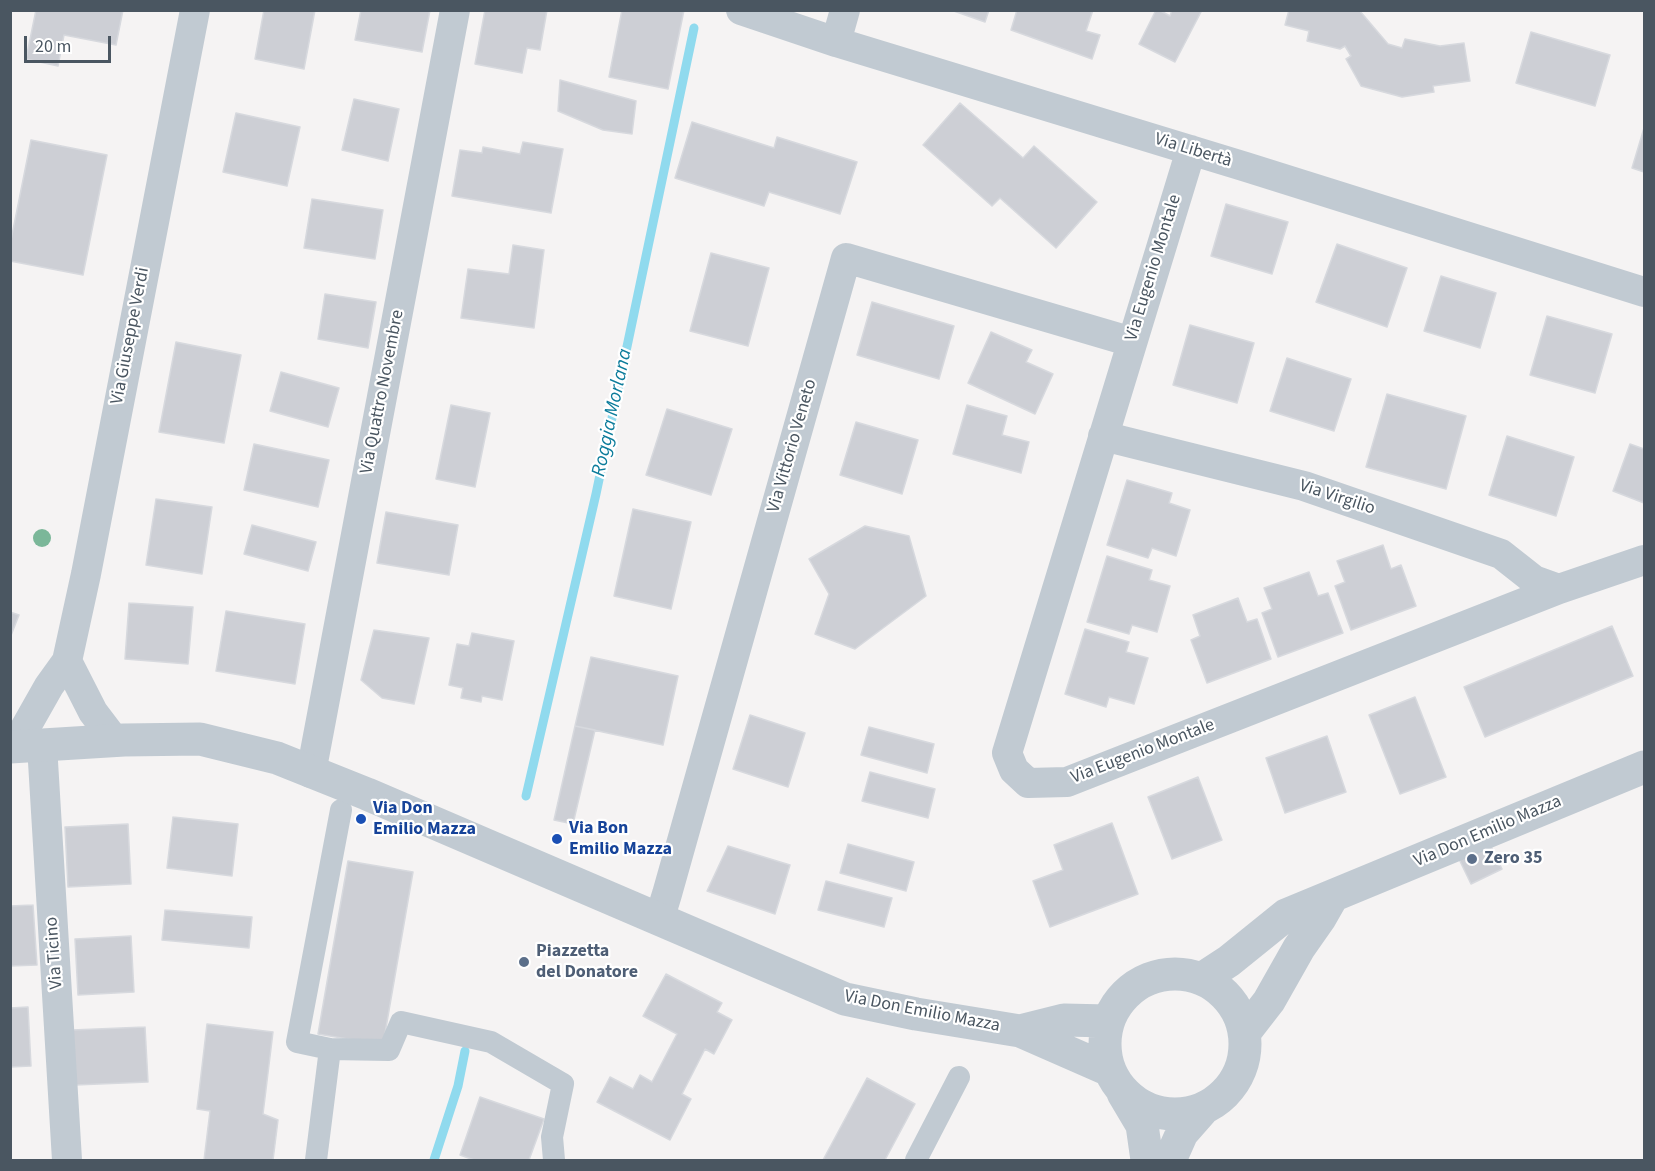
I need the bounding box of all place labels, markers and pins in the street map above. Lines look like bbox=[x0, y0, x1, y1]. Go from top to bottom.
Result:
place label: Via Don Emilio Mazza bbox=[373, 798, 476, 840]
marker: Via Don Emilio Mazza bbox=[354, 812, 368, 826]
place label: Via Bon Emilio Mazza bbox=[569, 818, 672, 860]
marker: Via Bon Emilio Mazza bbox=[550, 832, 564, 846]
place label: Zero 35 bbox=[1484, 848, 1542, 870]
marker: Zero 35 bbox=[1465, 852, 1479, 866]
place label: Piazzetta del Donatore bbox=[536, 941, 638, 984]
marker: Piazzetta del Donatore bbox=[517, 955, 531, 969]

